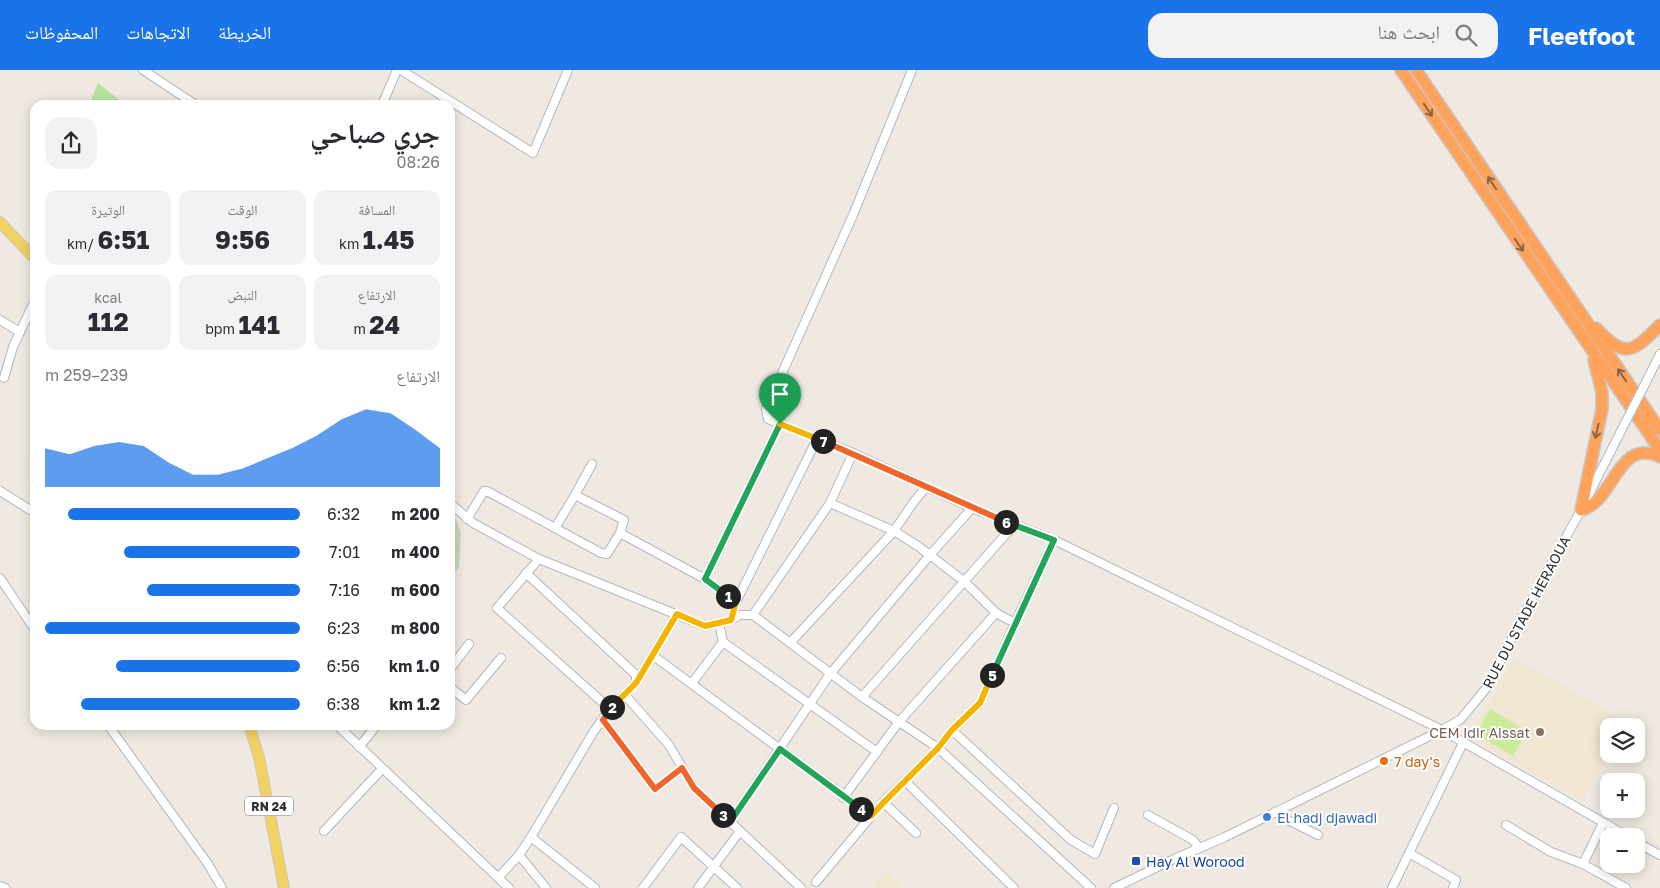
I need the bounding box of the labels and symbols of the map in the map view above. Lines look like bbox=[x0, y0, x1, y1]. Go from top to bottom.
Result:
one-way arrow bbox=[1423, 103, 1433, 117]
one-way arrow bbox=[1487, 176, 1497, 190]
one-way arrow bbox=[1514, 238, 1524, 252]
one-way arrow bbox=[1617, 369, 1627, 383]
pin bbox=[759, 373, 801, 424]
one-way arrow bbox=[1592, 422, 1602, 438]
pin: 7 bbox=[810, 428, 836, 454]
pin: 6 bbox=[994, 510, 1018, 534]
street label: RUE DU STADE HERAOUA bbox=[1479, 532, 1574, 691]
pin: 1 bbox=[716, 584, 740, 608]
pin: 5 bbox=[980, 662, 1004, 688]
pin: 2 bbox=[600, 694, 624, 720]
place label: CEM Idir Aissat bbox=[1429, 724, 1530, 741]
marker: CEM Idir Aissat bbox=[1534, 726, 1546, 738]
place label: 7 day's bbox=[1394, 753, 1440, 770]
marker: 7 day's bbox=[1378, 755, 1390, 767]
road number: RN 24 bbox=[245, 796, 293, 816]
pin: 4 bbox=[848, 796, 874, 822]
pin: 3 bbox=[710, 802, 736, 828]
place label: El hadj djawadi bbox=[1277, 809, 1377, 826]
marker: El hadj djawadi bbox=[1261, 811, 1273, 823]
place label: Hay Al Worood bbox=[1146, 853, 1245, 870]
marker: Hay Al Worood bbox=[1130, 855, 1142, 867]

